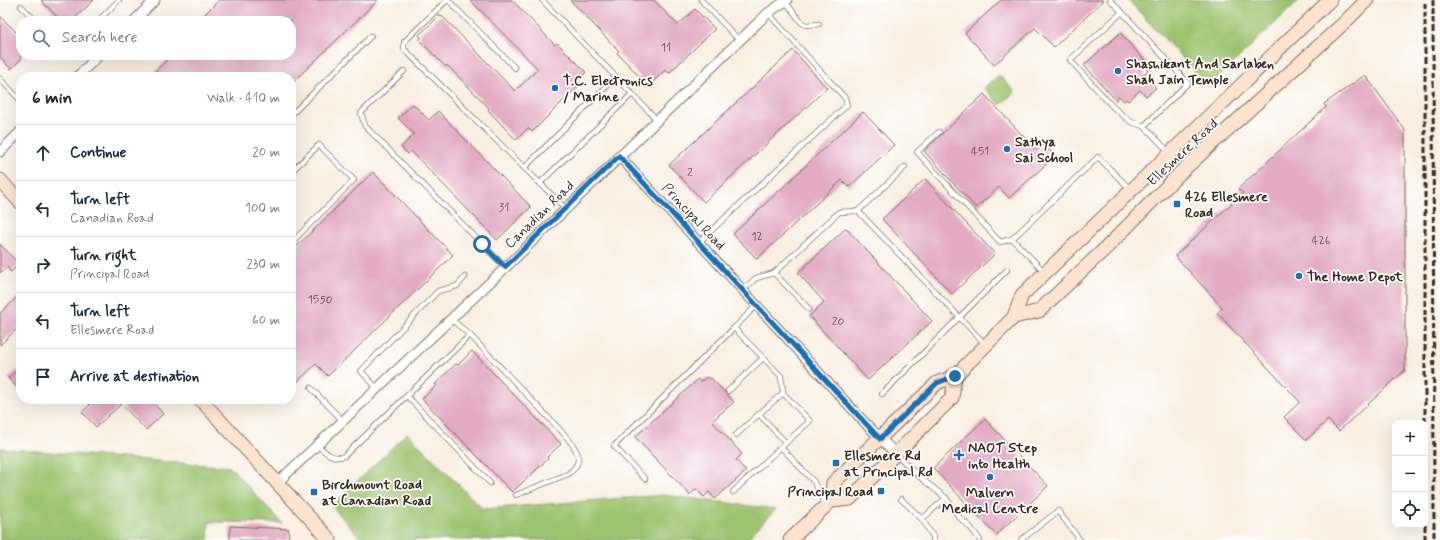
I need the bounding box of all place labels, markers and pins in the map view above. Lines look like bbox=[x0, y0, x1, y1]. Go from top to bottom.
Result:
place label: Shashikant And Sarlaben Shah Jain Temple bbox=[1126, 55, 1274, 89]
marker: Shashikant And Sarlaben Shah Jain Temple bbox=[1113, 66, 1123, 76]
place label: T.C. Electronics / Marine bbox=[563, 72, 653, 106]
marker: T.C. Electronics / Marine bbox=[550, 83, 560, 93]
place label: Sathya Sai School bbox=[1015, 133, 1073, 167]
marker: Sathya Sai School bbox=[1002, 144, 1012, 154]
place label: 426 Ellesmere Road bbox=[1185, 188, 1268, 222]
marker: 426 Ellesmere Road bbox=[1172, 199, 1182, 209]
place label: The Home Depot bbox=[1307, 268, 1404, 286]
marker: The Home Depot bbox=[1294, 271, 1304, 281]
place label: NAOT Step into Health bbox=[968, 439, 1037, 473]
place label: Ellesmere Rd at Principal Rd bbox=[844, 447, 933, 481]
marker: NAOT Step into Health bbox=[953, 449, 965, 461]
marker: Ellesmere Rd at Principal Rd bbox=[831, 458, 841, 468]
marker: Malvern Medical Centre bbox=[985, 472, 995, 482]
place label: Birchmount Road at Canadian Road bbox=[322, 476, 431, 510]
place label: Principal Road bbox=[788, 483, 873, 501]
place label: Malvern Medical Centre bbox=[942, 484, 1038, 518]
marker: Principal Road bbox=[876, 486, 886, 496]
marker: Birchmount Road at Canadian Road bbox=[309, 487, 319, 497]

